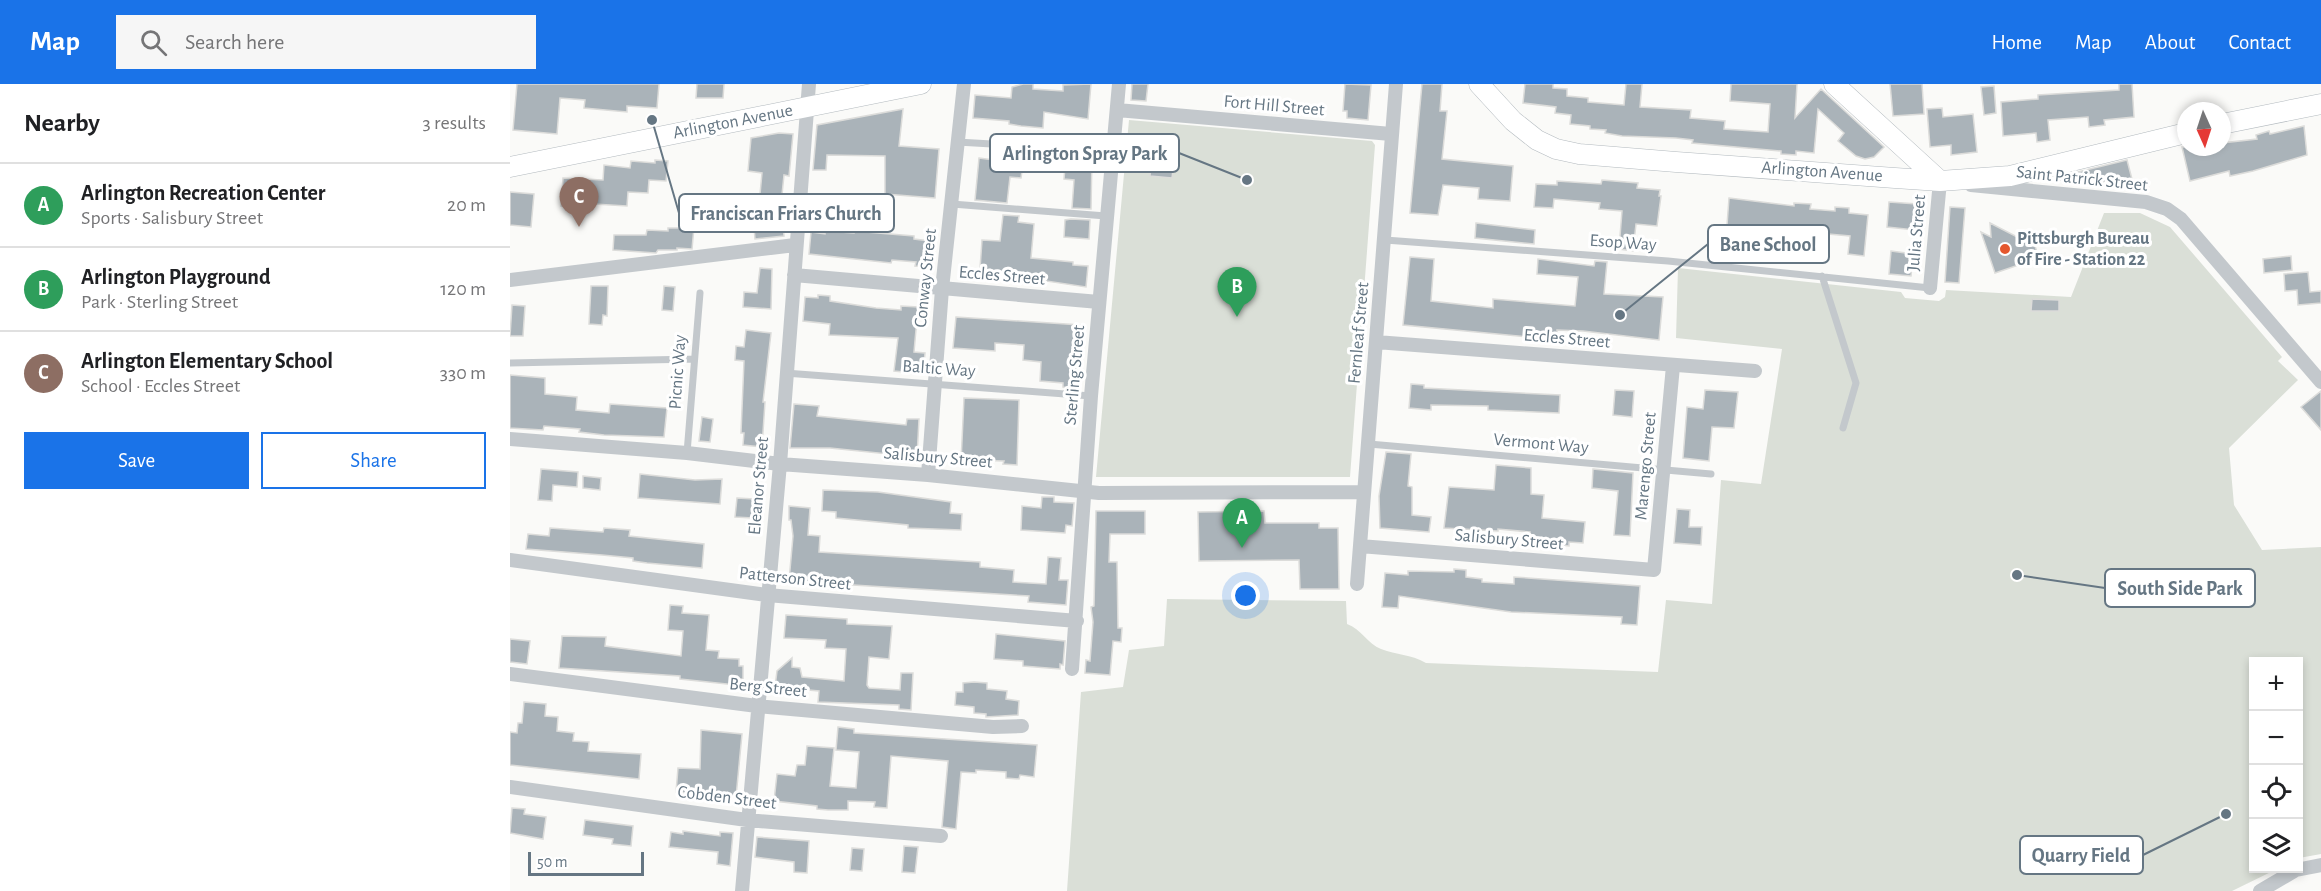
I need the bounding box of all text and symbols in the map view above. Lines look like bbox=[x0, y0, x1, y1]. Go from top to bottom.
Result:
search box bbox=[116, 15, 536, 69]
icon: search bbox=[137, 26, 170, 59]
text: Map bbox=[30, 28, 80, 56]
text: Search here bbox=[185, 31, 284, 53]
text: Home bbox=[1991, 32, 2042, 53]
text: Map bbox=[2075, 32, 2112, 53]
text: About bbox=[2145, 32, 2195, 53]
text: Contact bbox=[2228, 32, 2291, 53]
street label: Fort Hill Street bbox=[1223, 93, 1325, 119]
street label: Arlington Avenue bbox=[672, 102, 794, 142]
north arrow bbox=[2177, 102, 2231, 156]
text: Nearby bbox=[24, 110, 100, 136]
text: 3 results bbox=[422, 113, 486, 133]
callout: Arlington Spray Park bbox=[990, 134, 1179, 172]
text: Arlington Spray Park bbox=[1003, 144, 1168, 164]
street label: Arlington Avenue bbox=[1761, 159, 1883, 185]
street label: Saint Patrick Street bbox=[2015, 163, 2149, 195]
pin: C bbox=[560, 178, 598, 227]
text: Arlington Recreation Center bbox=[81, 182, 326, 204]
callout: Franciscan Friars Church bbox=[679, 194, 894, 232]
street label: Julia Street bbox=[1905, 194, 1929, 272]
text: A bbox=[38, 195, 50, 215]
text: 20 m bbox=[447, 195, 486, 215]
text: Franciscan Friars Church bbox=[690, 204, 882, 224]
text: Sports · Salisbury Street bbox=[81, 208, 263, 228]
callout: Bane School bbox=[1708, 225, 1829, 263]
street label: Conway Street bbox=[912, 227, 940, 328]
place label: Pittsburgh Bureau of Fire - Station 22 bbox=[2017, 230, 2150, 269]
street label: Esop Way bbox=[1589, 232, 1657, 254]
text: Bane School bbox=[1719, 235, 1817, 255]
marker: Pittsburgh Bureau of Fire - Station 22 bbox=[1998, 242, 2012, 256]
street label: Eccles Street bbox=[958, 263, 1046, 289]
text: Arlington Playground bbox=[81, 266, 271, 288]
pin: B bbox=[1218, 268, 1256, 317]
text: B bbox=[38, 279, 49, 299]
text: 120 m bbox=[440, 279, 486, 299]
street label: Fernleaf Street bbox=[1346, 281, 1372, 385]
text: Park · Sterling Street bbox=[81, 292, 238, 312]
street label: Sterling Street bbox=[1062, 324, 1088, 426]
street label: Eccles Street bbox=[1523, 326, 1611, 352]
street label: Picnic Way bbox=[666, 334, 690, 410]
text: Arlington Elementary School bbox=[81, 350, 333, 372]
street label: Baltic Way bbox=[902, 357, 976, 381]
text: C bbox=[38, 363, 49, 383]
text: 330 m bbox=[440, 363, 486, 383]
text: School · Eccles Street bbox=[81, 376, 240, 396]
street label: Marengo Street bbox=[1632, 411, 1660, 521]
street label: Vermont Way bbox=[1493, 431, 1590, 457]
button: Save bbox=[24, 432, 249, 489]
button: Share bbox=[261, 432, 486, 489]
street label: Eleanor Street bbox=[746, 436, 772, 536]
street label: Salisbury Street bbox=[883, 444, 993, 472]
pin: A bbox=[1222, 498, 1262, 548]
street label: Salisbury Street bbox=[1454, 526, 1564, 554]
street label: Patterson Street bbox=[738, 564, 852, 594]
callout: South Side Park bbox=[2105, 569, 2255, 607]
text: South Side Park bbox=[2117, 579, 2243, 599]
your location bbox=[1231, 581, 1260, 610]
map controls bbox=[2249, 657, 2303, 873]
button: + bbox=[2249, 657, 2303, 711]
street label: Berg Street bbox=[728, 675, 808, 701]
button: − bbox=[2249, 711, 2303, 765]
button: locate bbox=[2249, 765, 2303, 819]
street label: Cobden Street bbox=[677, 783, 778, 813]
button: layers bbox=[2249, 819, 2303, 873]
callout: Quarry Field bbox=[2020, 836, 2143, 874]
text: Quarry Field bbox=[2032, 846, 2131, 867]
scale bar bbox=[528, 849, 644, 876]
text: 50 m bbox=[537, 854, 568, 870]

